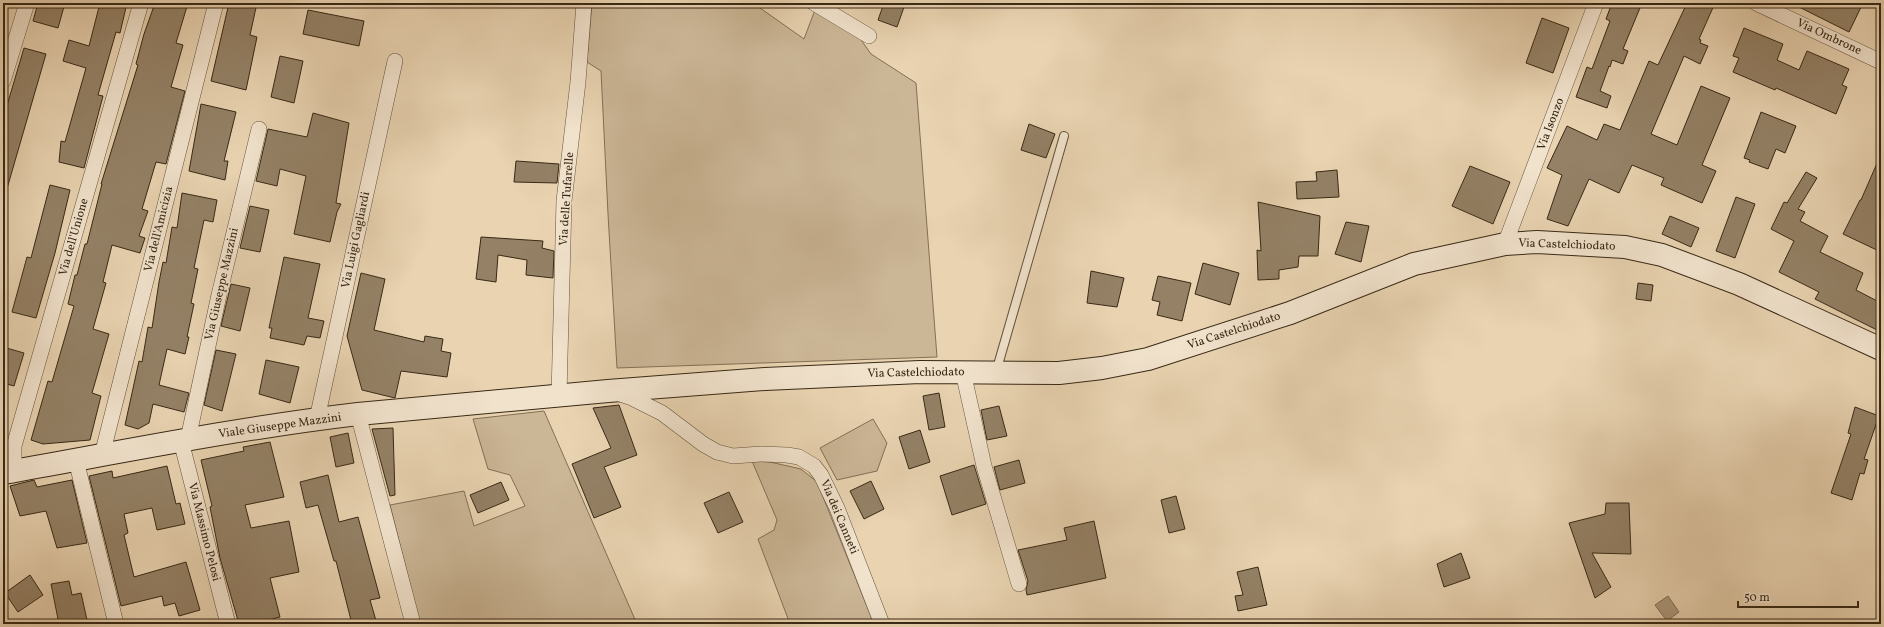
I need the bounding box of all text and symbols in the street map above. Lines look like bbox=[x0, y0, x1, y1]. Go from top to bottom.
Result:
street label: Via Ombrone bbox=[1794, 15, 1864, 59]
street label: Via Isonzo bbox=[1534, 95, 1568, 153]
street label: Via delle Tufarelle bbox=[556, 151, 578, 246]
street label: Via dell'Amicizia bbox=[141, 185, 177, 273]
street label: Via Luigi Gagliardi bbox=[338, 190, 374, 290]
street label: Via dell'Unione bbox=[55, 196, 93, 278]
street label: Via Giuseppe Mazzini bbox=[201, 226, 243, 342]
street label: Via Castelchiodato bbox=[1518, 235, 1616, 255]
street label: Via Castelchiodato bbox=[1185, 308, 1283, 354]
street label: Via Castelchiodato bbox=[867, 364, 965, 382]
street label: Viale Giuseppe Mazzini bbox=[217, 409, 343, 443]
street label: Via dei Canneti bbox=[816, 477, 862, 557]
street label: Via Massimo Pelosi bbox=[184, 481, 224, 583]
scale bar bbox=[1738, 583, 1858, 609]
text: 50 m bbox=[1744, 590, 1770, 606]

